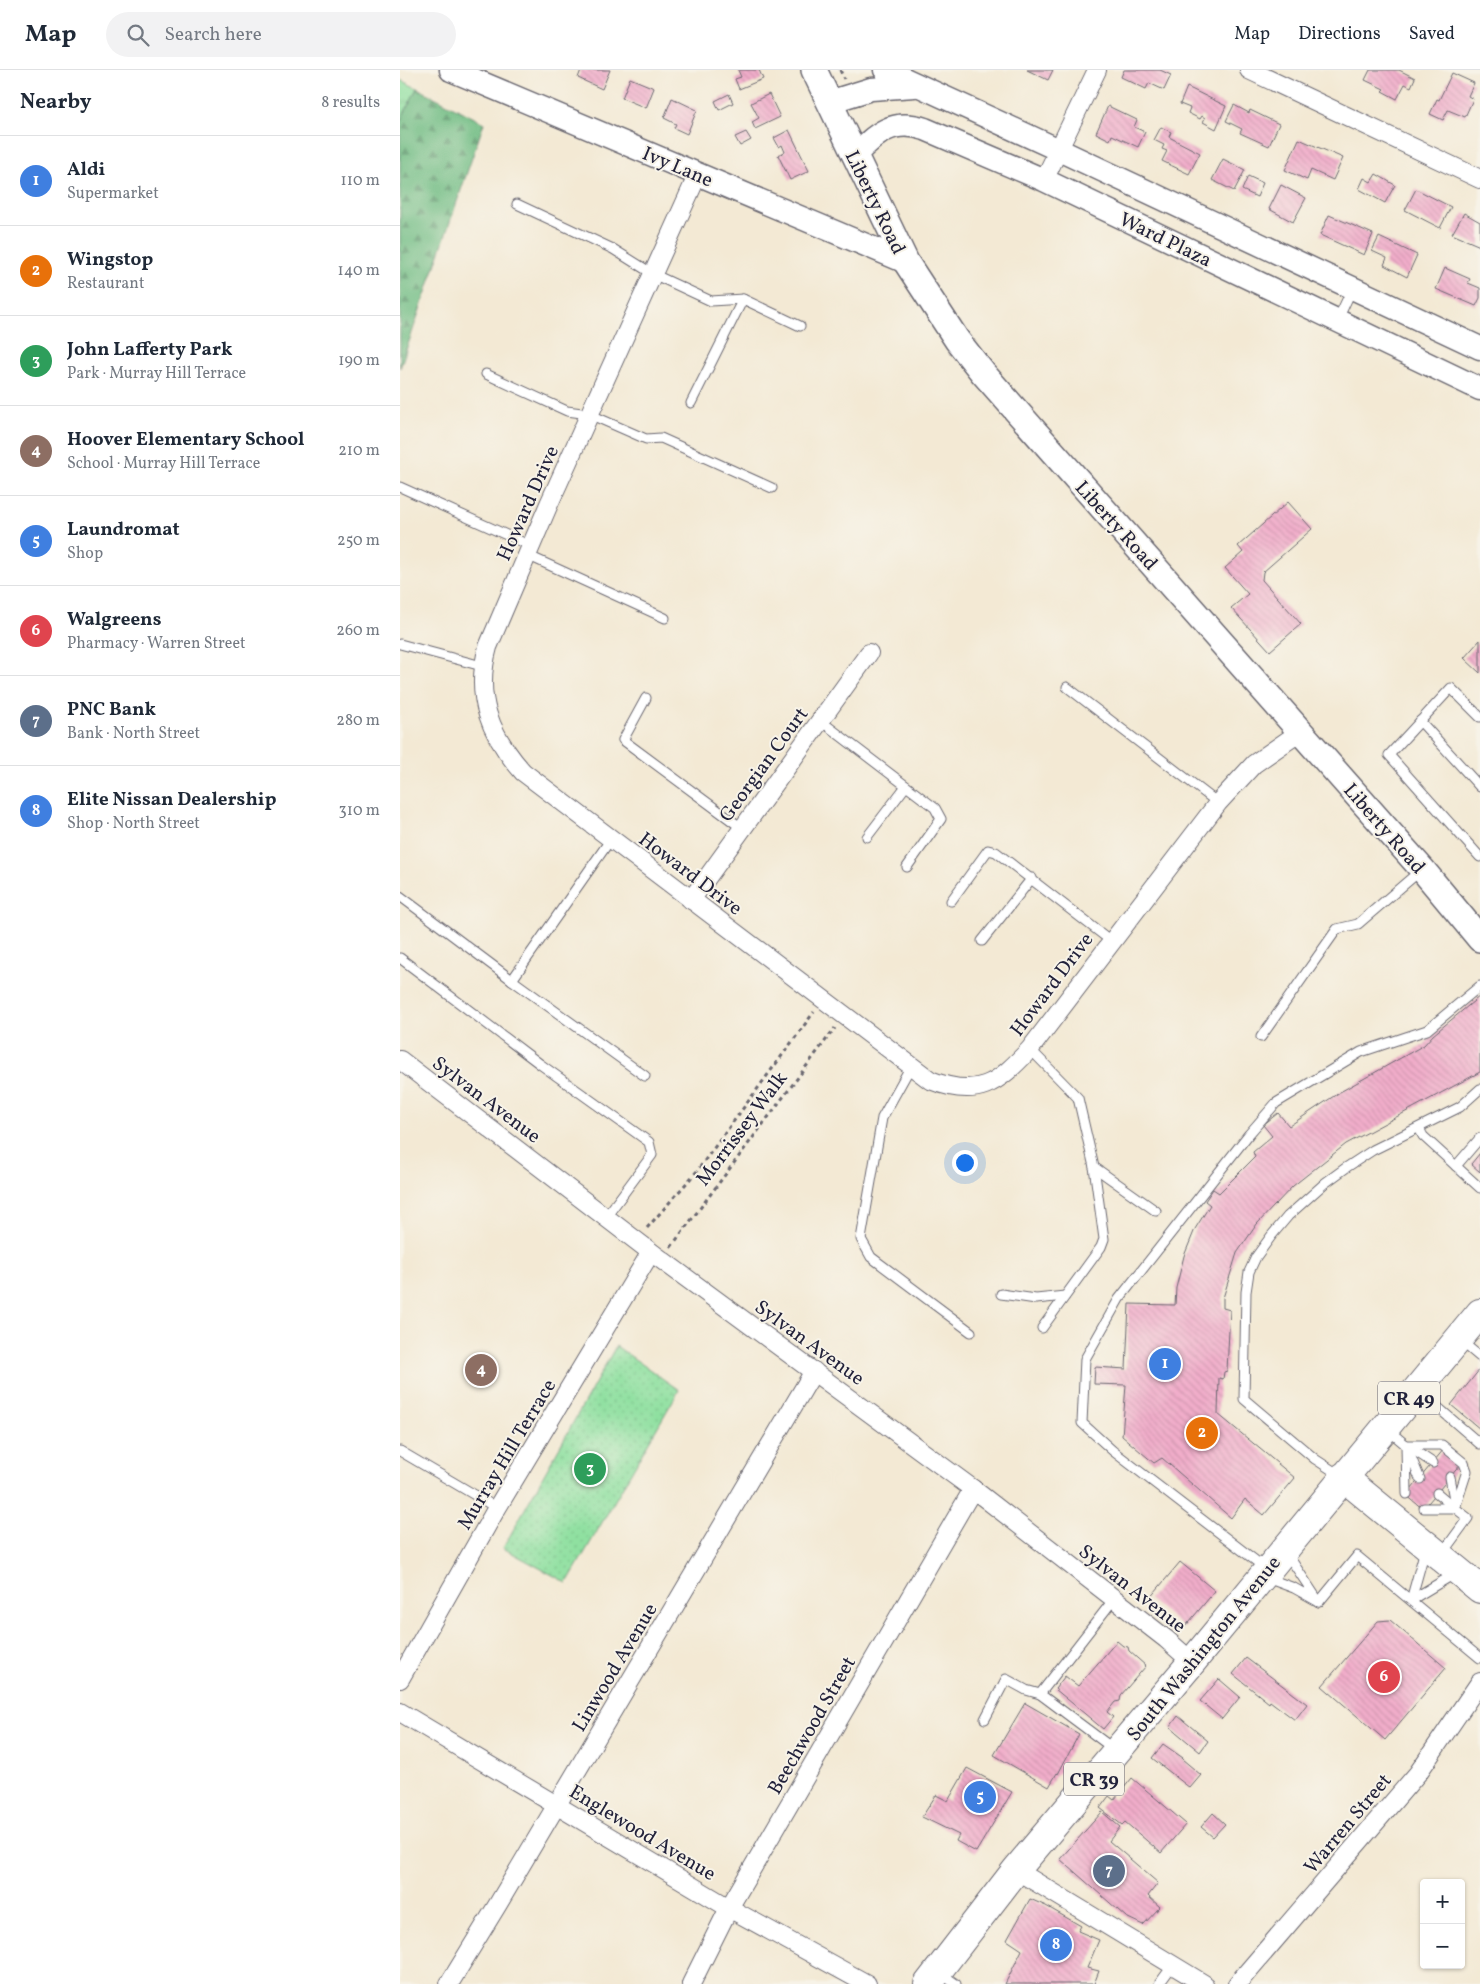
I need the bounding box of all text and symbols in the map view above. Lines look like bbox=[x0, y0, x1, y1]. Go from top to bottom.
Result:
search box bbox=[106, 12, 456, 57]
text: Map bbox=[25, 18, 76, 52]
icon: search bbox=[124, 21, 152, 49]
text: Search here bbox=[164, 22, 262, 48]
text: Map bbox=[1234, 22, 1270, 47]
text: Directions bbox=[1298, 22, 1381, 47]
text: Saved bbox=[1409, 22, 1455, 47]
text: Nearby bbox=[20, 88, 91, 117]
text: 8 results bbox=[321, 92, 380, 114]
street label: Ivy Lane bbox=[637, 140, 717, 195]
street label: Liberty Road bbox=[837, 146, 911, 260]
text: Aldi bbox=[67, 157, 105, 183]
text: 1 bbox=[33, 170, 39, 192]
text: 110 m bbox=[341, 170, 380, 192]
text: Supermarket bbox=[67, 183, 159, 205]
street label: Ward Plaza bbox=[1114, 206, 1216, 275]
text: Wingstop bbox=[67, 247, 153, 273]
text: 2 bbox=[32, 260, 40, 282]
text: 140 m bbox=[338, 260, 380, 282]
text: Restaurant bbox=[67, 273, 145, 295]
text: John Lafferty Park bbox=[67, 337, 232, 363]
text: 3 bbox=[32, 350, 40, 372]
text: 190 m bbox=[338, 350, 380, 372]
text: Park · Murray Hill Terrace bbox=[67, 363, 246, 385]
text: Hoover Elementary School bbox=[67, 427, 304, 453]
text: 4 bbox=[31, 440, 41, 462]
text: 210 m bbox=[338, 440, 380, 462]
street label: Howard Drive bbox=[491, 442, 567, 566]
text: School · Murray Hill Terrace bbox=[67, 453, 260, 475]
street label: Liberty Road bbox=[1067, 475, 1164, 577]
text: Laundromat bbox=[67, 517, 180, 543]
text: 5 bbox=[32, 530, 40, 552]
text: 250 m bbox=[337, 530, 380, 552]
text: Shop bbox=[67, 543, 103, 565]
text: Walgreens bbox=[67, 607, 161, 633]
text: 6 bbox=[32, 620, 40, 642]
text: 260 m bbox=[336, 620, 380, 642]
text: Pharmacy · Warren Street bbox=[67, 633, 246, 655]
text: PNC Bank bbox=[67, 697, 156, 723]
street label: Georgian Court bbox=[713, 702, 816, 828]
text: 7 bbox=[32, 710, 40, 732]
text: 280 m bbox=[336, 710, 380, 732]
text: Bank · North Street bbox=[67, 723, 200, 745]
street label: Liberty Road bbox=[1336, 778, 1431, 881]
text: Elite Nissan Dealership bbox=[67, 787, 276, 813]
text: 8 bbox=[32, 800, 40, 822]
text: 310 m bbox=[339, 800, 380, 822]
text: Shop · North Street bbox=[67, 813, 200, 835]
street label: Howard Drive bbox=[632, 826, 748, 923]
street label: Howard Drive bbox=[1004, 927, 1101, 1043]
street label: Sylvan Avenue bbox=[426, 1050, 546, 1151]
street label: Morrissey Walk bbox=[690, 1066, 795, 1192]
your location bbox=[952, 1150, 978, 1176]
street label: Sylvan Avenue bbox=[748, 1294, 870, 1393]
pin: 1 bbox=[1149, 1345, 1181, 1383]
pin: 4 bbox=[465, 1351, 497, 1389]
street label: Murray Hill Terrace bbox=[452, 1374, 564, 1536]
road number: CR 49 bbox=[1378, 1382, 1440, 1415]
pin: 2 bbox=[1186, 1414, 1218, 1452]
pin: 3 bbox=[574, 1450, 606, 1488]
street label: Sylvan Avenue bbox=[1072, 1539, 1192, 1641]
street label: South Washington Avenue bbox=[1121, 1551, 1288, 1748]
street label: Linwood Avenue bbox=[566, 1598, 665, 1738]
street label: Beechwood Street bbox=[762, 1652, 864, 1800]
pin: 6 bbox=[1368, 1658, 1400, 1696]
road number: CR 39 bbox=[1064, 1762, 1124, 1796]
street label: Warren Street bbox=[1298, 1768, 1399, 1880]
pin: 5 bbox=[964, 1778, 996, 1816]
street label: Englewood Avenue bbox=[563, 1779, 721, 1889]
pin: 7 bbox=[1093, 1852, 1125, 1890]
map controls bbox=[1420, 1879, 1465, 1969]
button: + bbox=[1420, 1879, 1465, 1924]
button: − bbox=[1420, 1924, 1465, 1969]
pin: 8 bbox=[1040, 1926, 1072, 1964]

